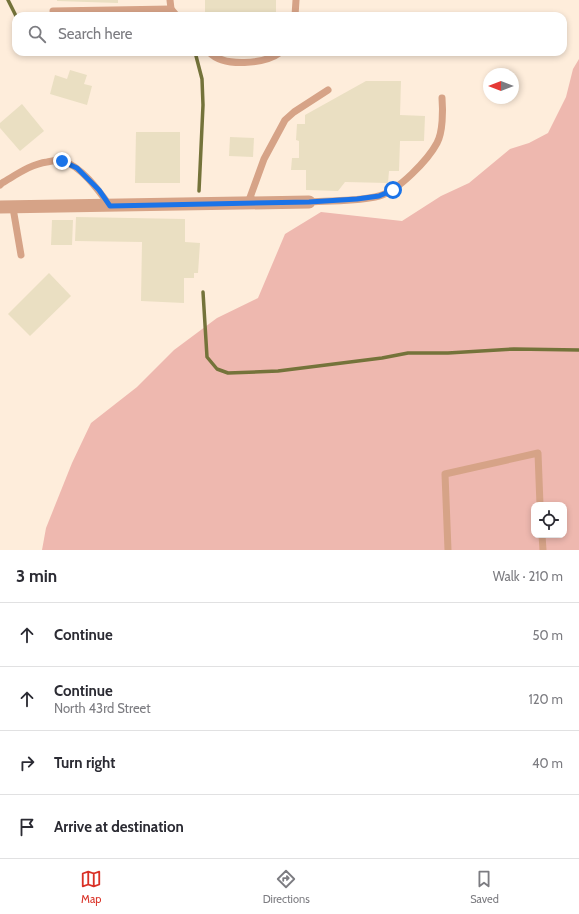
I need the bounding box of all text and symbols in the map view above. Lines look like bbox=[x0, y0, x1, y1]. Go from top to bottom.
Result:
search box bbox=[12, 12, 567, 56]
icon: search bbox=[26, 23, 48, 45]
text: Search here bbox=[58, 25, 133, 43]
north arrow bbox=[483, 68, 519, 104]
route end bbox=[53, 152, 71, 170]
route start bbox=[384, 181, 402, 199]
map controls bbox=[531, 502, 567, 538]
button: locate bbox=[531, 502, 567, 538]
text: 3 min bbox=[16, 566, 57, 586]
text: Walk · 210 m bbox=[493, 568, 563, 584]
icon: ahead bbox=[16, 624, 38, 646]
text: Continue bbox=[54, 626, 113, 644]
text: 50 m bbox=[533, 627, 563, 643]
text: Continue bbox=[54, 682, 113, 700]
icon: ahead bbox=[16, 688, 38, 710]
text: 120 m bbox=[529, 691, 563, 707]
text: North 43rd Street bbox=[54, 700, 151, 716]
icon: right bbox=[16, 752, 38, 774]
text: Turn right bbox=[54, 754, 115, 772]
text: 40 m bbox=[532, 755, 563, 771]
icon: arrive bbox=[16, 816, 38, 838]
text: Arrive at destination bbox=[54, 818, 184, 836]
tab: Map bbox=[80, 868, 102, 906]
tab: Directions bbox=[263, 868, 310, 906]
tab: Saved bbox=[470, 868, 499, 906]

